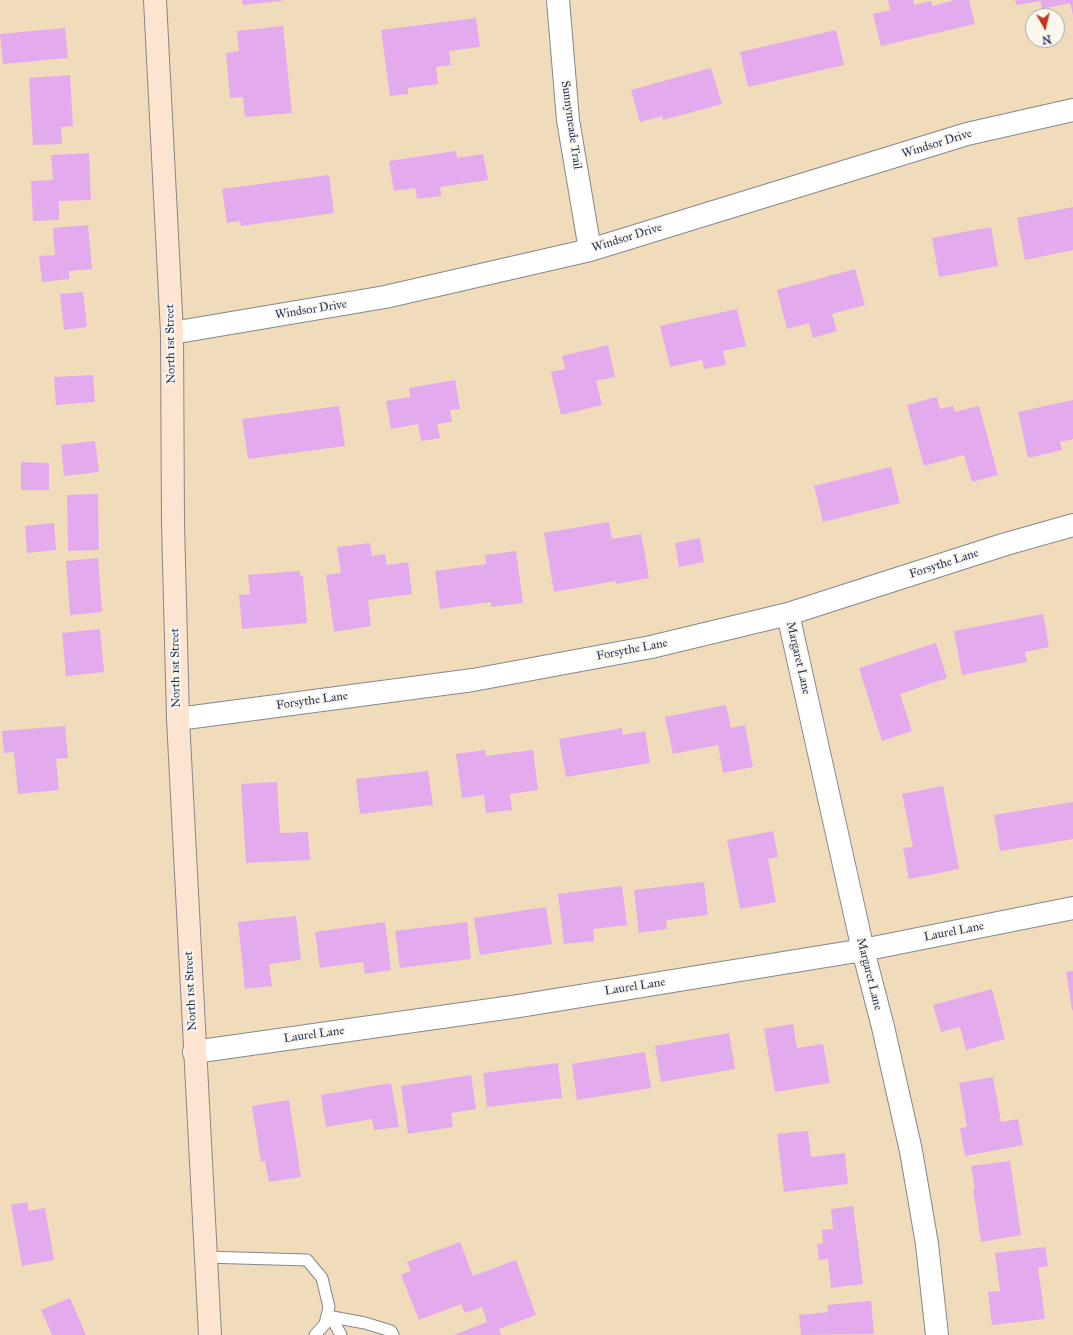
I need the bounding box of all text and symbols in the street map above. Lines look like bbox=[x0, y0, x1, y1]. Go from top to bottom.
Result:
north arrow bbox=[1025, 8, 1065, 48]
text: N bbox=[1041, 32, 1052, 46]
street label: Sunnymeade Trail bbox=[558, 80, 584, 170]
street label: Windsor Drive bbox=[900, 127, 974, 161]
street label: Windsor Drive bbox=[590, 221, 664, 255]
street label: Windsor Drive bbox=[274, 297, 348, 323]
street label: North 1st Street bbox=[163, 304, 179, 384]
street label: Forsythe Lane bbox=[908, 546, 980, 582]
street label: Margaret Lane bbox=[783, 620, 813, 696]
street label: North 1st Street bbox=[168, 628, 184, 708]
street label: Forsythe Lane bbox=[595, 636, 669, 664]
street label: Forsythe Lane bbox=[275, 689, 349, 713]
street label: Laurel Lane bbox=[923, 919, 985, 945]
street label: Margaret Lane bbox=[853, 936, 885, 1012]
street label: North 1st Street bbox=[182, 951, 200, 1031]
street label: Laurel Lane bbox=[604, 975, 666, 999]
street label: Laurel Lane bbox=[283, 1024, 345, 1046]

